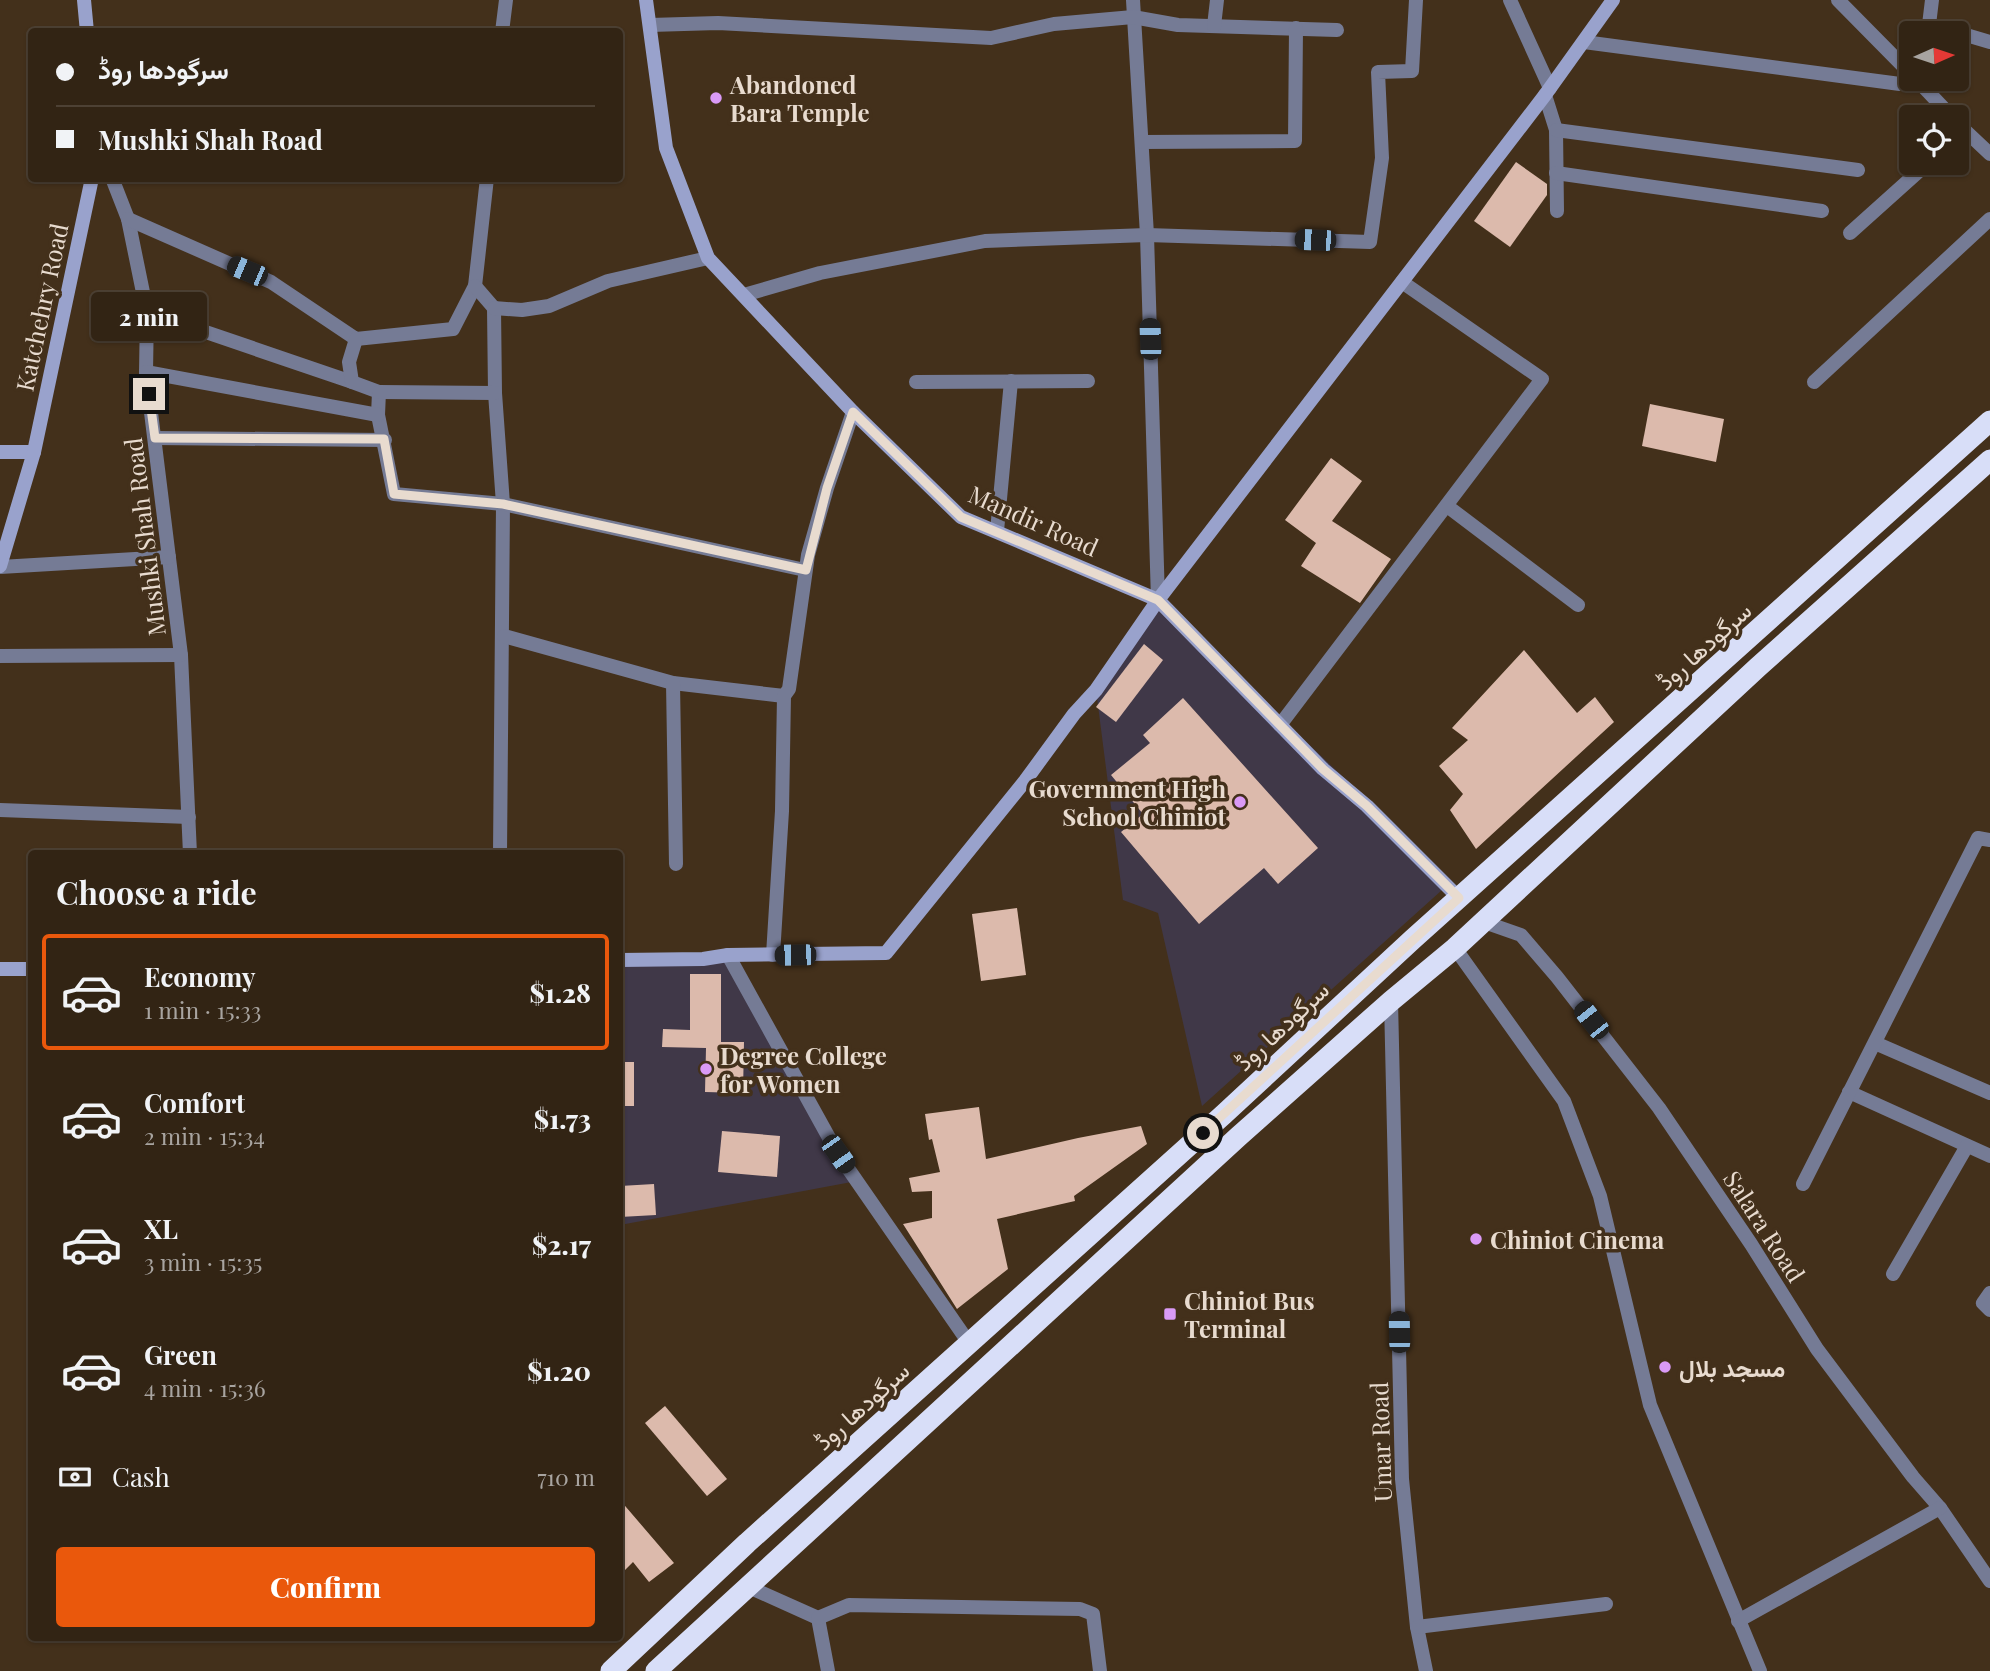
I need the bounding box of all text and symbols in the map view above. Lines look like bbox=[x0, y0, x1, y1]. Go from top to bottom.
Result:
north arrow bbox=[1899, 21, 1969, 91]
map controls bbox=[1899, 21, 1969, 175]
text: سرگودھا روڈ bbox=[98, 51, 229, 86]
place label: Abandoned Bara Temple bbox=[729, 68, 870, 128]
marker: Abandoned Bara Temple bbox=[708, 90, 724, 106]
button: locate bbox=[1899, 105, 1969, 175]
text: Mushki Shah Road bbox=[98, 122, 323, 157]
street label: Katchehry Road bbox=[8, 220, 74, 394]
car bbox=[1294, 229, 1337, 251]
car bbox=[224, 253, 271, 289]
callout: 2 min bbox=[91, 292, 207, 342]
text: 2 min bbox=[119, 301, 179, 332]
car bbox=[1139, 318, 1162, 360]
route end bbox=[133, 378, 165, 410]
street label: Mushki Shah Road bbox=[116, 436, 172, 638]
street label: Mandir Road bbox=[964, 477, 1104, 563]
street label: سرگودھا روڈ bbox=[1649, 594, 1758, 697]
place label: Government High School Chiniot bbox=[1028, 772, 1227, 832]
marker: Government High School Chiniot bbox=[1232, 794, 1248, 810]
text: Choose a ride bbox=[56, 870, 257, 913]
car bbox=[774, 944, 817, 966]
text: Economy bbox=[144, 959, 255, 994]
icon: car bbox=[60, 961, 123, 1024]
street label: سرگودھا روڈ bbox=[1227, 973, 1336, 1078]
text: $1.28 bbox=[529, 975, 591, 1010]
text: 1 min · 15:33 bbox=[144, 994, 261, 1025]
car bbox=[1570, 997, 1613, 1043]
place label: Degree College for Women bbox=[720, 1039, 887, 1099]
marker: Degree College for Women bbox=[698, 1061, 714, 1077]
text: Comfort bbox=[144, 1085, 245, 1120]
icon: car bbox=[60, 1087, 123, 1150]
text: $1.73 bbox=[534, 1101, 591, 1136]
route start bbox=[1187, 1117, 1219, 1149]
text: 2 min · 15:34 bbox=[144, 1120, 265, 1151]
car bbox=[818, 1131, 859, 1177]
street label: Salara Road bbox=[1717, 1164, 1813, 1288]
text: XL bbox=[144, 1211, 178, 1246]
icon: car bbox=[60, 1213, 123, 1276]
place label: Chiniot Cinema bbox=[1490, 1223, 1665, 1255]
text: $2.17 bbox=[532, 1227, 591, 1262]
marker: Chiniot Cinema bbox=[1468, 1231, 1484, 1247]
text: 3 min · 15:35 bbox=[144, 1246, 262, 1277]
place label: Chiniot Bus Terminal bbox=[1184, 1284, 1315, 1344]
marker: Chiniot Bus Terminal bbox=[1162, 1306, 1178, 1322]
car bbox=[1389, 1311, 1410, 1353]
text: Green bbox=[144, 1337, 217, 1372]
icon: car bbox=[60, 1339, 123, 1402]
place label: مسجد بلال bbox=[1679, 1351, 1785, 1384]
text: $1.20 bbox=[527, 1353, 591, 1388]
street label: سرگودھا روڈ bbox=[807, 1354, 916, 1457]
marker: مسجد بلال bbox=[1657, 1359, 1673, 1375]
text: 4 min · 15:36 bbox=[144, 1372, 266, 1403]
street label: Umar Road bbox=[1362, 1381, 1398, 1503]
icon: cash bbox=[56, 1458, 94, 1496]
text: Cash bbox=[112, 1459, 170, 1494]
text: 710 m bbox=[537, 1461, 595, 1492]
button: Confirm bbox=[56, 1547, 595, 1627]

